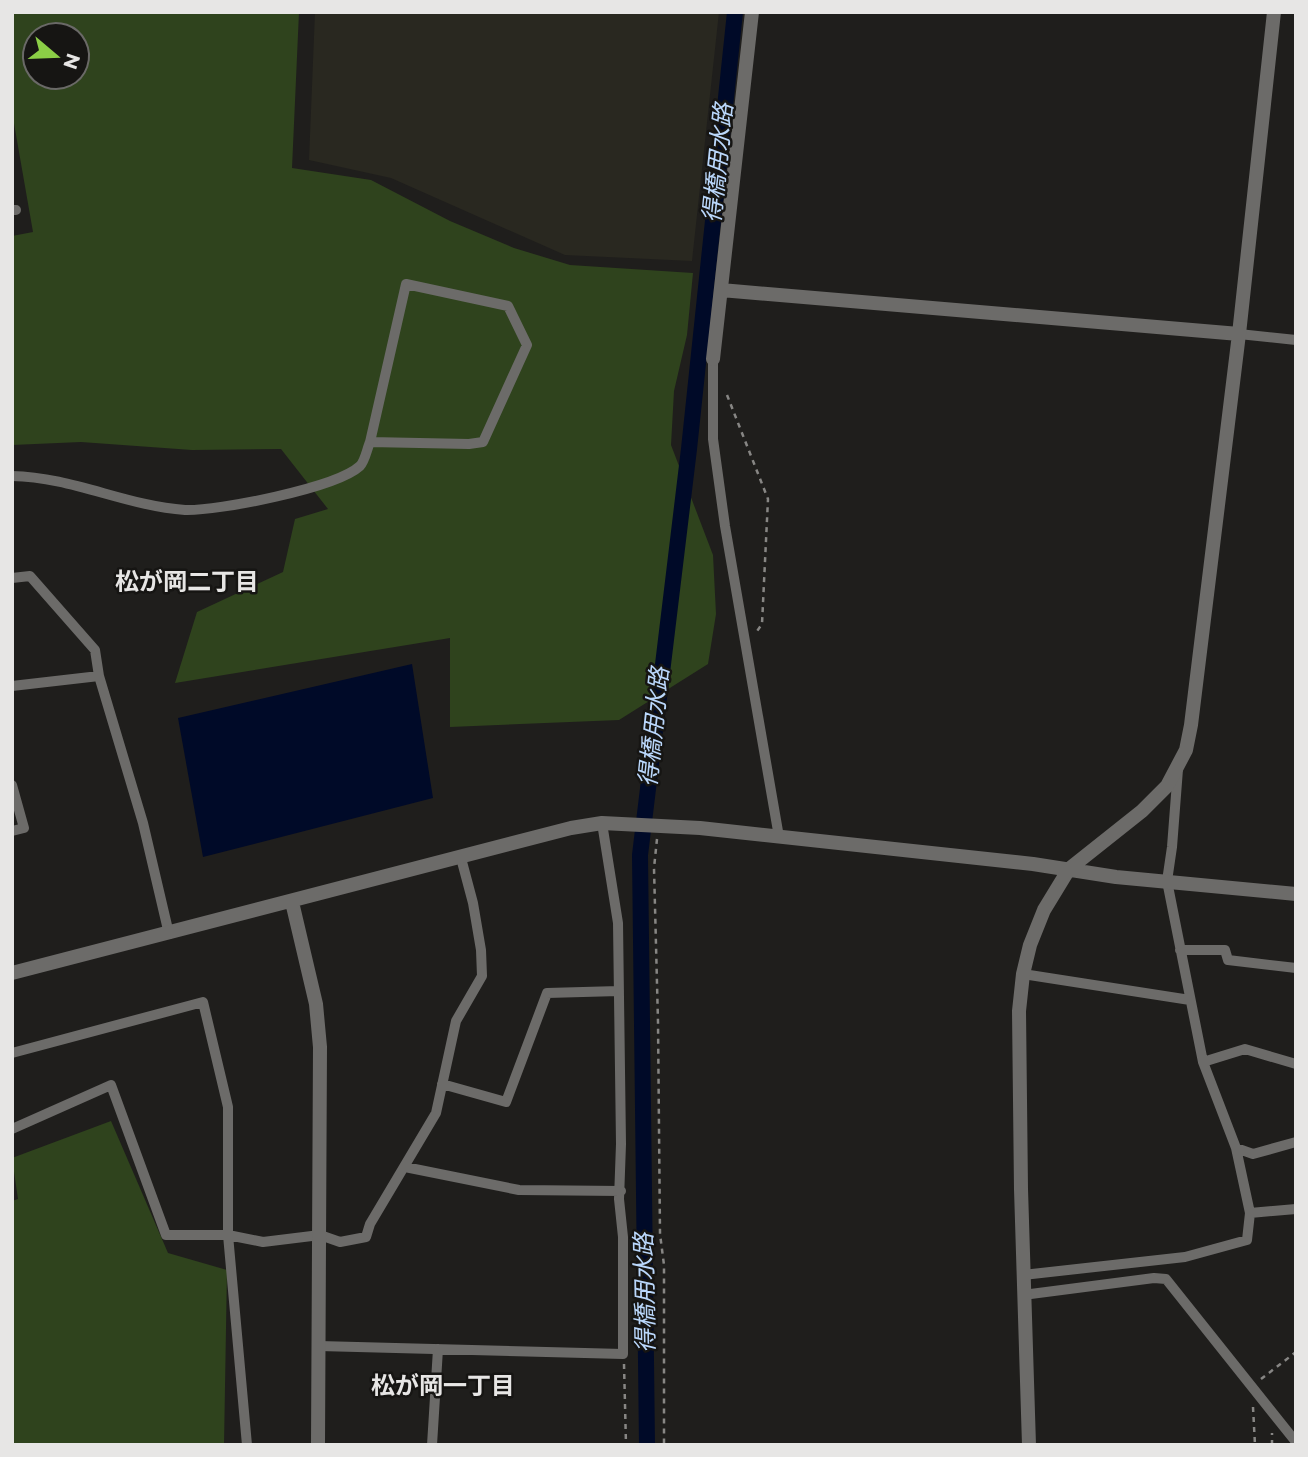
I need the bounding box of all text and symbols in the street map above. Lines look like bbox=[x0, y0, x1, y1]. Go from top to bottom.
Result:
north arrow bbox=[21, 21, 91, 91]
text: N bbox=[58, 50, 85, 72]
water label: 得橋用水路 bbox=[697, 100, 738, 224]
district label: 松が岡二丁目 bbox=[115, 567, 259, 596]
water label: 得橋用水路 bbox=[633, 664, 674, 788]
water label: 得橋用水路 bbox=[629, 1231, 660, 1353]
district label: 松が岡一丁目 bbox=[371, 1371, 515, 1400]

